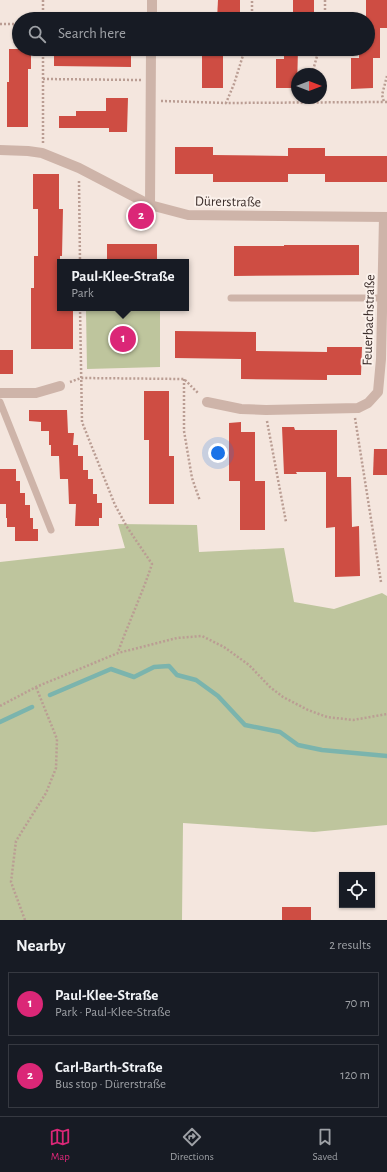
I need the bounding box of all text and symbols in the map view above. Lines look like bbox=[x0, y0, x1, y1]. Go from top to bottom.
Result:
search box bbox=[12, 12, 375, 56]
icon: search bbox=[26, 23, 48, 45]
text: Search here bbox=[58, 26, 126, 41]
north arrow bbox=[291, 68, 327, 104]
street label: Dürerstraße bbox=[195, 194, 261, 210]
pin: 2 bbox=[128, 201, 154, 231]
popup bbox=[57, 259, 189, 311]
text: Paul-Klee-Straße bbox=[71, 269, 175, 284]
street label: Feuerbachstraße bbox=[360, 274, 378, 366]
text: Park bbox=[71, 287, 94, 300]
pin: 1 bbox=[110, 324, 136, 354]
your location bbox=[208, 443, 228, 463]
map controls bbox=[339, 872, 375, 908]
button: locate bbox=[339, 872, 375, 908]
text: Nearby bbox=[16, 937, 66, 954]
text: 2 results bbox=[329, 939, 371, 952]
text: Paul-Klee-Straße bbox=[55, 988, 158, 1003]
text: 1 bbox=[28, 997, 32, 1010]
text: 70 m bbox=[345, 997, 370, 1010]
text: Park · Paul-Klee-Straße bbox=[55, 1006, 170, 1019]
text: Carl-Barth-Straße bbox=[55, 1060, 163, 1075]
text: 2 bbox=[27, 1069, 33, 1082]
text: 120 m bbox=[340, 1069, 370, 1082]
text: Bus stop · Dürerstraße bbox=[55, 1078, 166, 1091]
tab: Map bbox=[49, 1126, 71, 1163]
tab: Directions bbox=[170, 1126, 214, 1163]
tab: Saved bbox=[312, 1126, 338, 1163]

